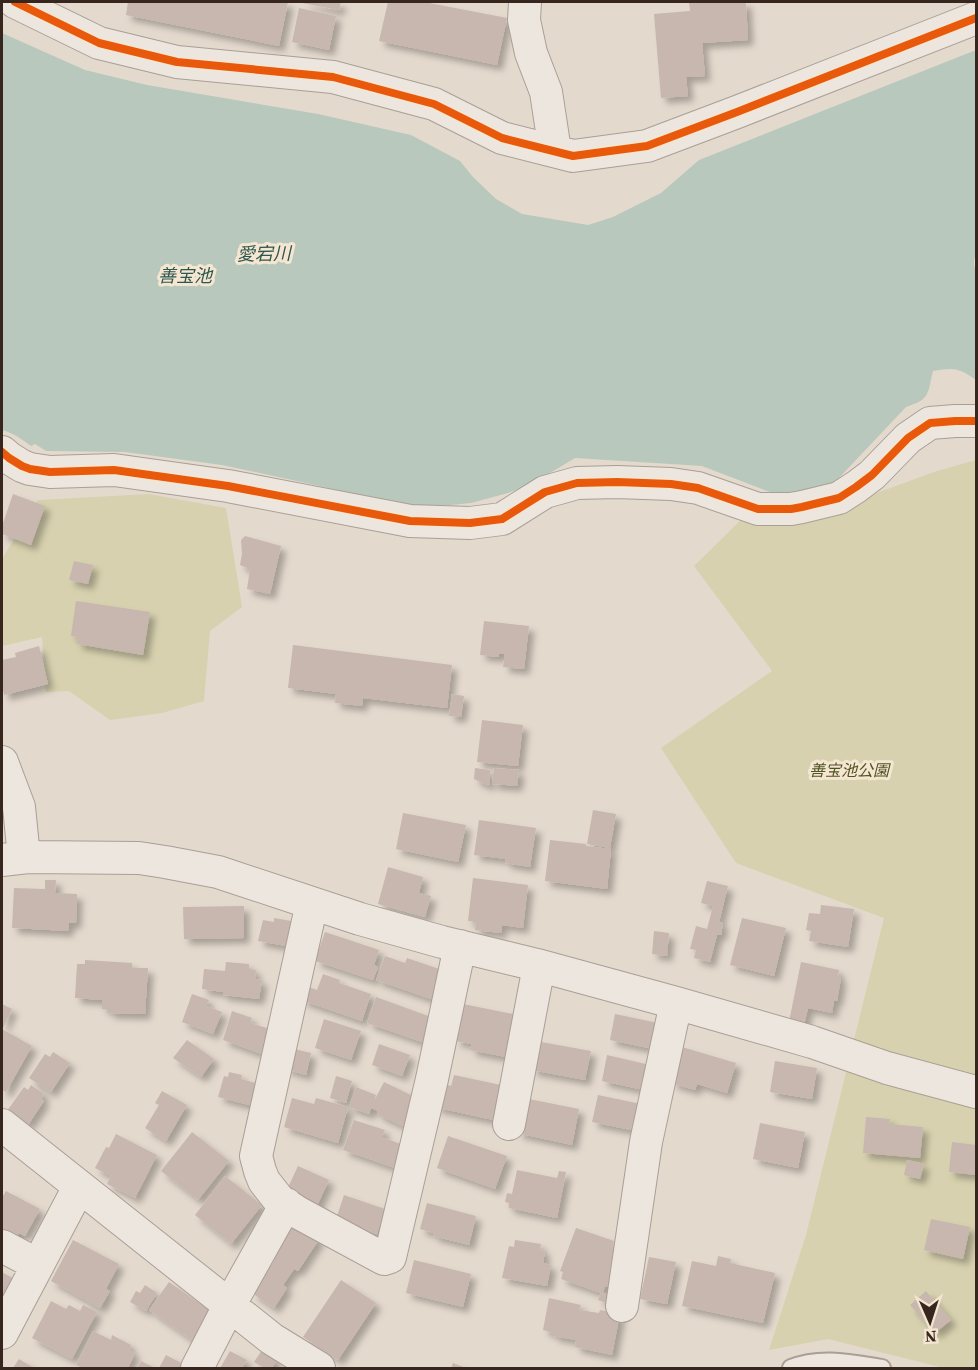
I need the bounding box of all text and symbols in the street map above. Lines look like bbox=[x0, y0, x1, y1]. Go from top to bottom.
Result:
water label: 愛宕川 bbox=[237, 240, 293, 266]
water label: 善宝池 bbox=[158, 263, 214, 288]
park label: 善宝池公園 bbox=[809, 759, 891, 781]
north arrow bbox=[900, 1292, 960, 1352]
text: N bbox=[924, 1326, 937, 1348]

